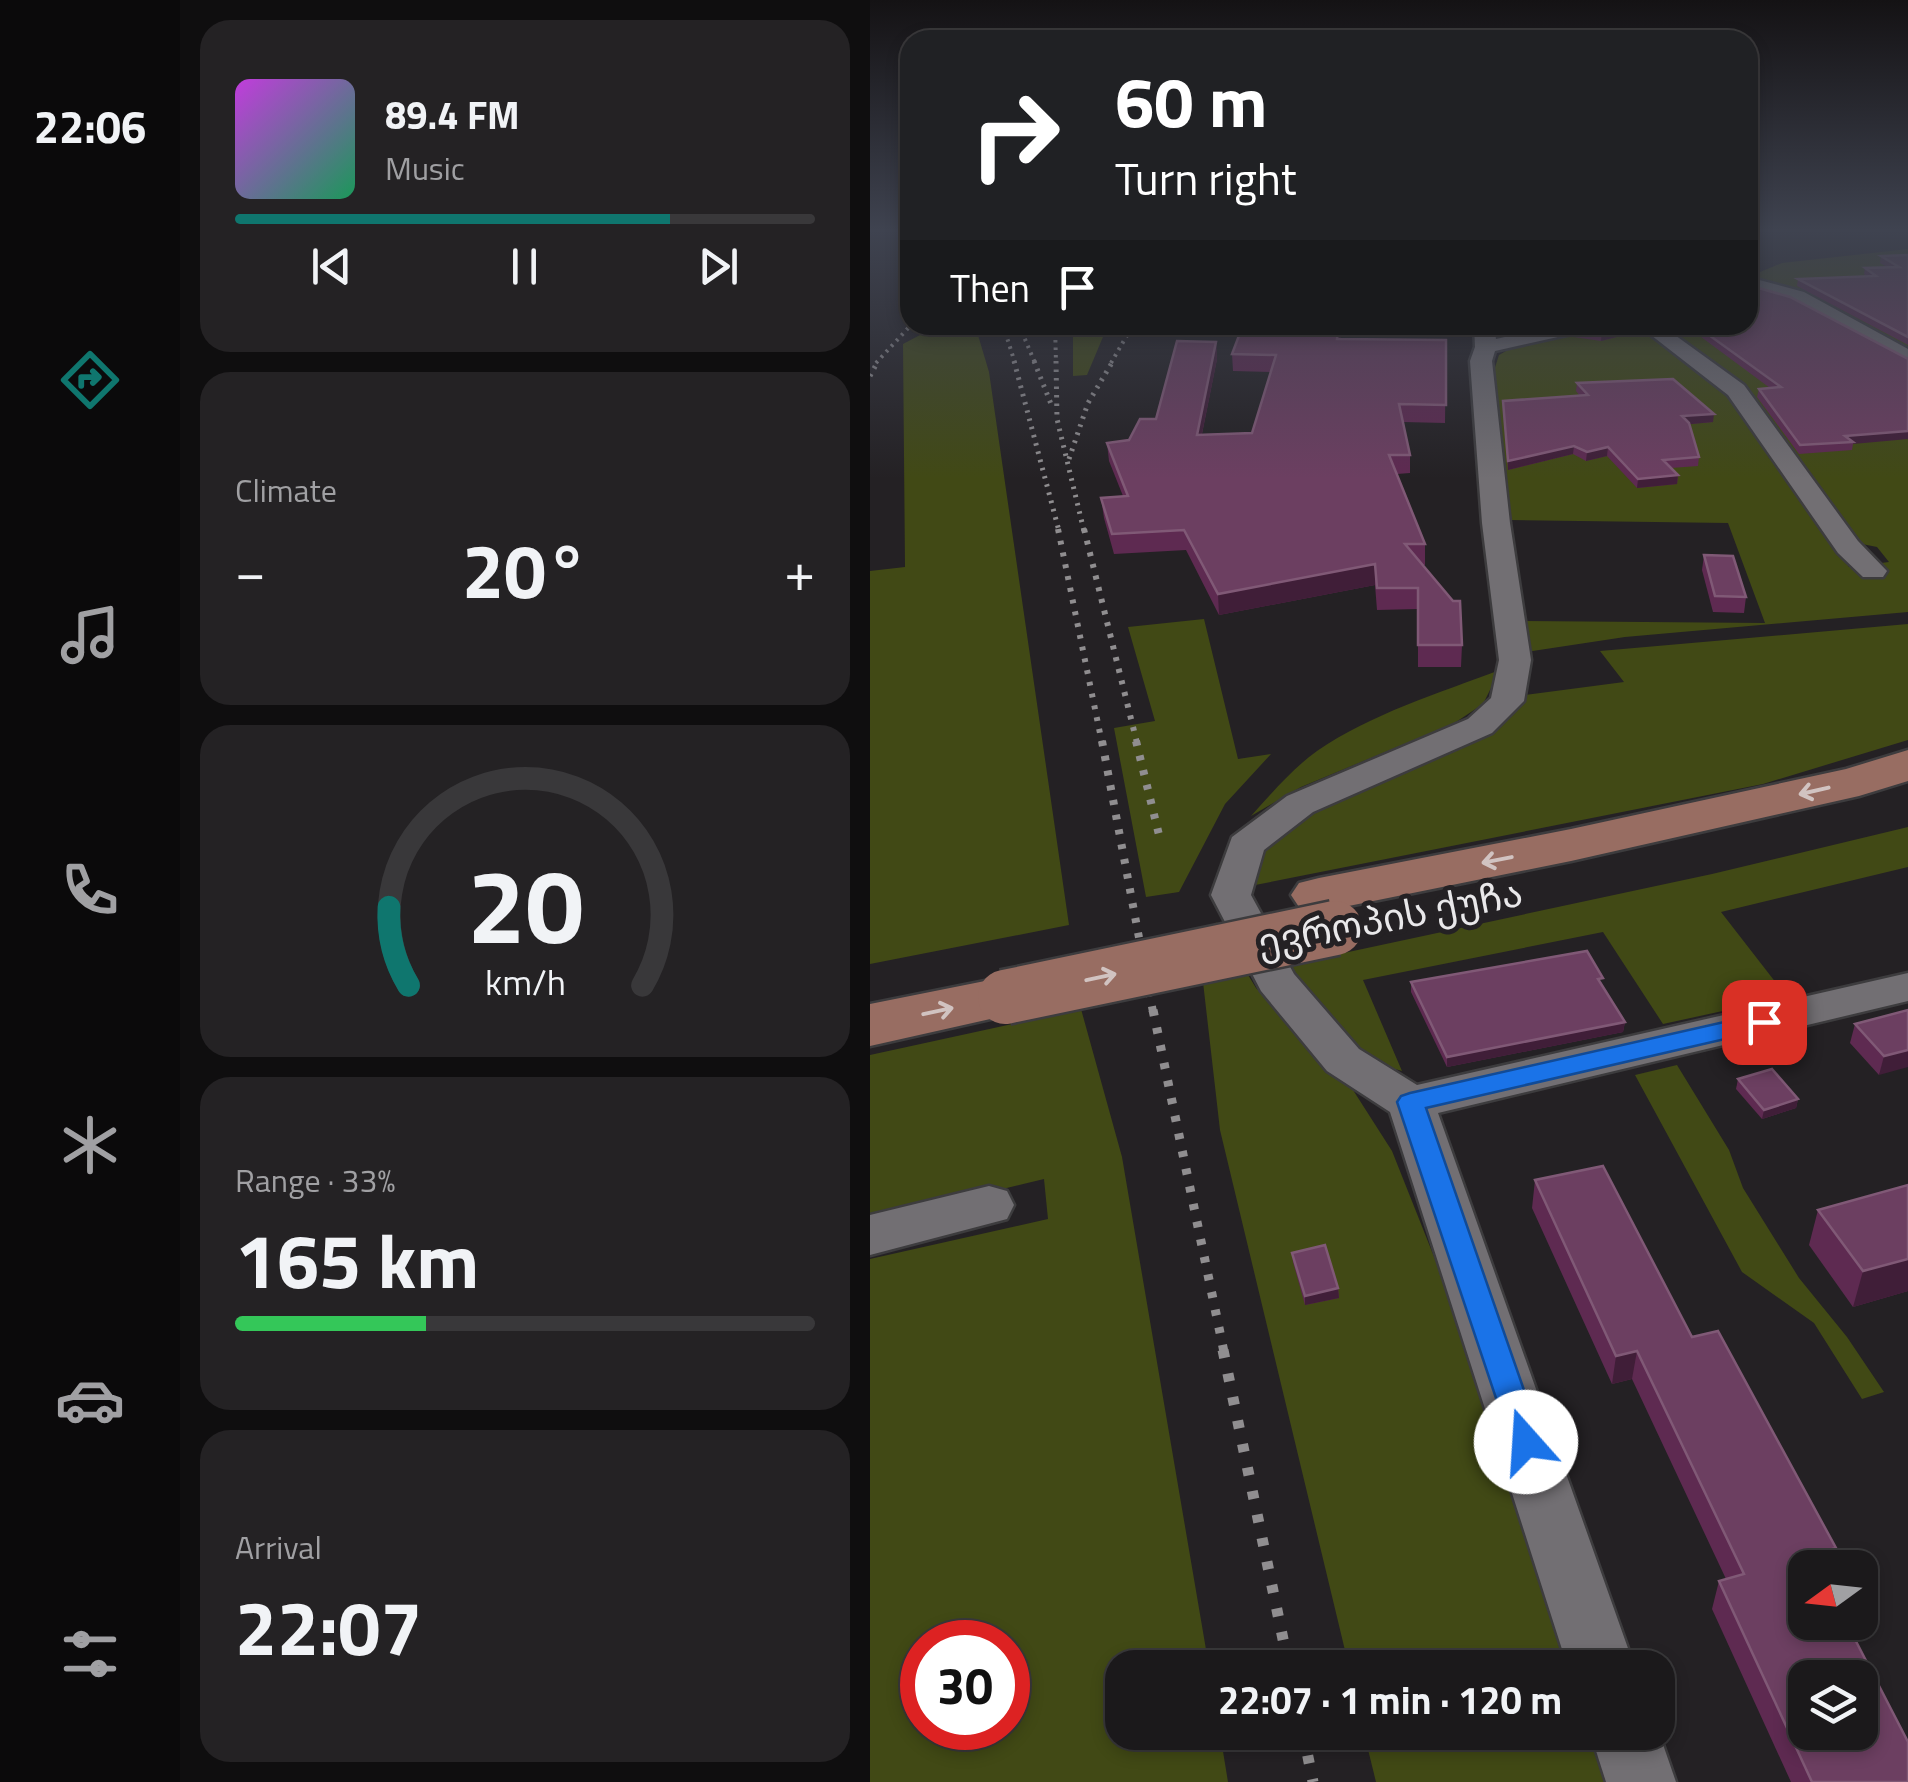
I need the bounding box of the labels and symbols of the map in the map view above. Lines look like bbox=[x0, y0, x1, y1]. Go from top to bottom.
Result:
one-way arrow bbox=[1799, 783, 1831, 801]
one-way arrow bbox=[1482, 851, 1514, 870]
street label: ევროპის ქუჩა bbox=[1252, 863, 1527, 971]
one-way arrow bbox=[1084, 967, 1116, 985]
pin bbox=[1722, 980, 1807, 1065]
one-way arrow bbox=[921, 1001, 953, 1019]
position arrow bbox=[1474, 1390, 1578, 1494]
north arrow bbox=[1788, 1550, 1878, 1640]
speed limit sign: 30 bbox=[900, 1620, 1030, 1750]

